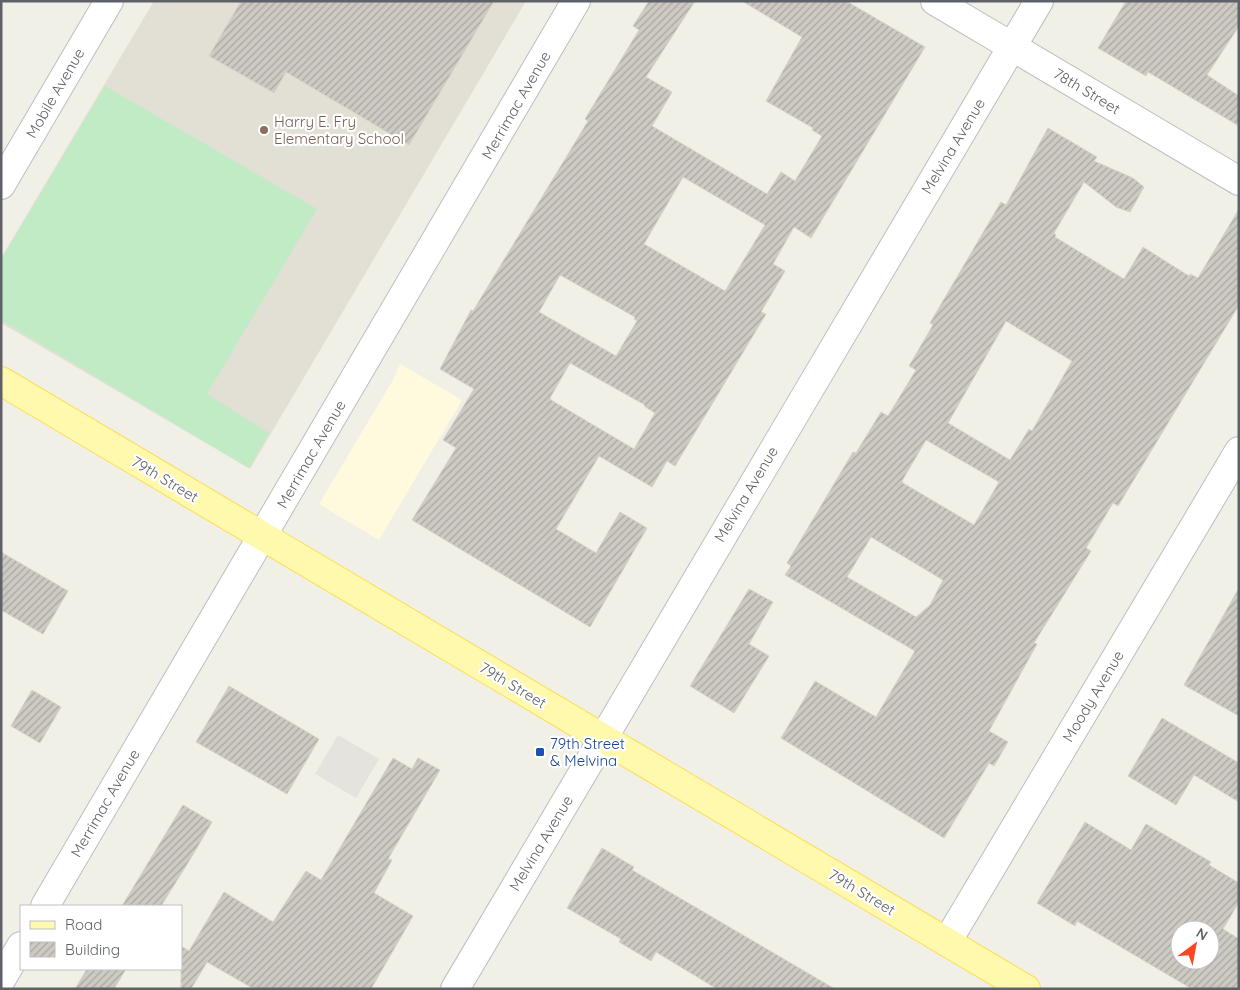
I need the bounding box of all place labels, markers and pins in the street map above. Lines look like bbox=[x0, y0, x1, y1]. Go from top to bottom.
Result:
place label: Harry E. Fry Elementary School bbox=[274, 112, 404, 148]
marker: Harry E. Fry Elementary School bbox=[258, 124, 270, 136]
place label: 79th Street & Melvina bbox=[550, 734, 625, 770]
marker: 79th Street & Melvina bbox=[534, 746, 546, 758]

